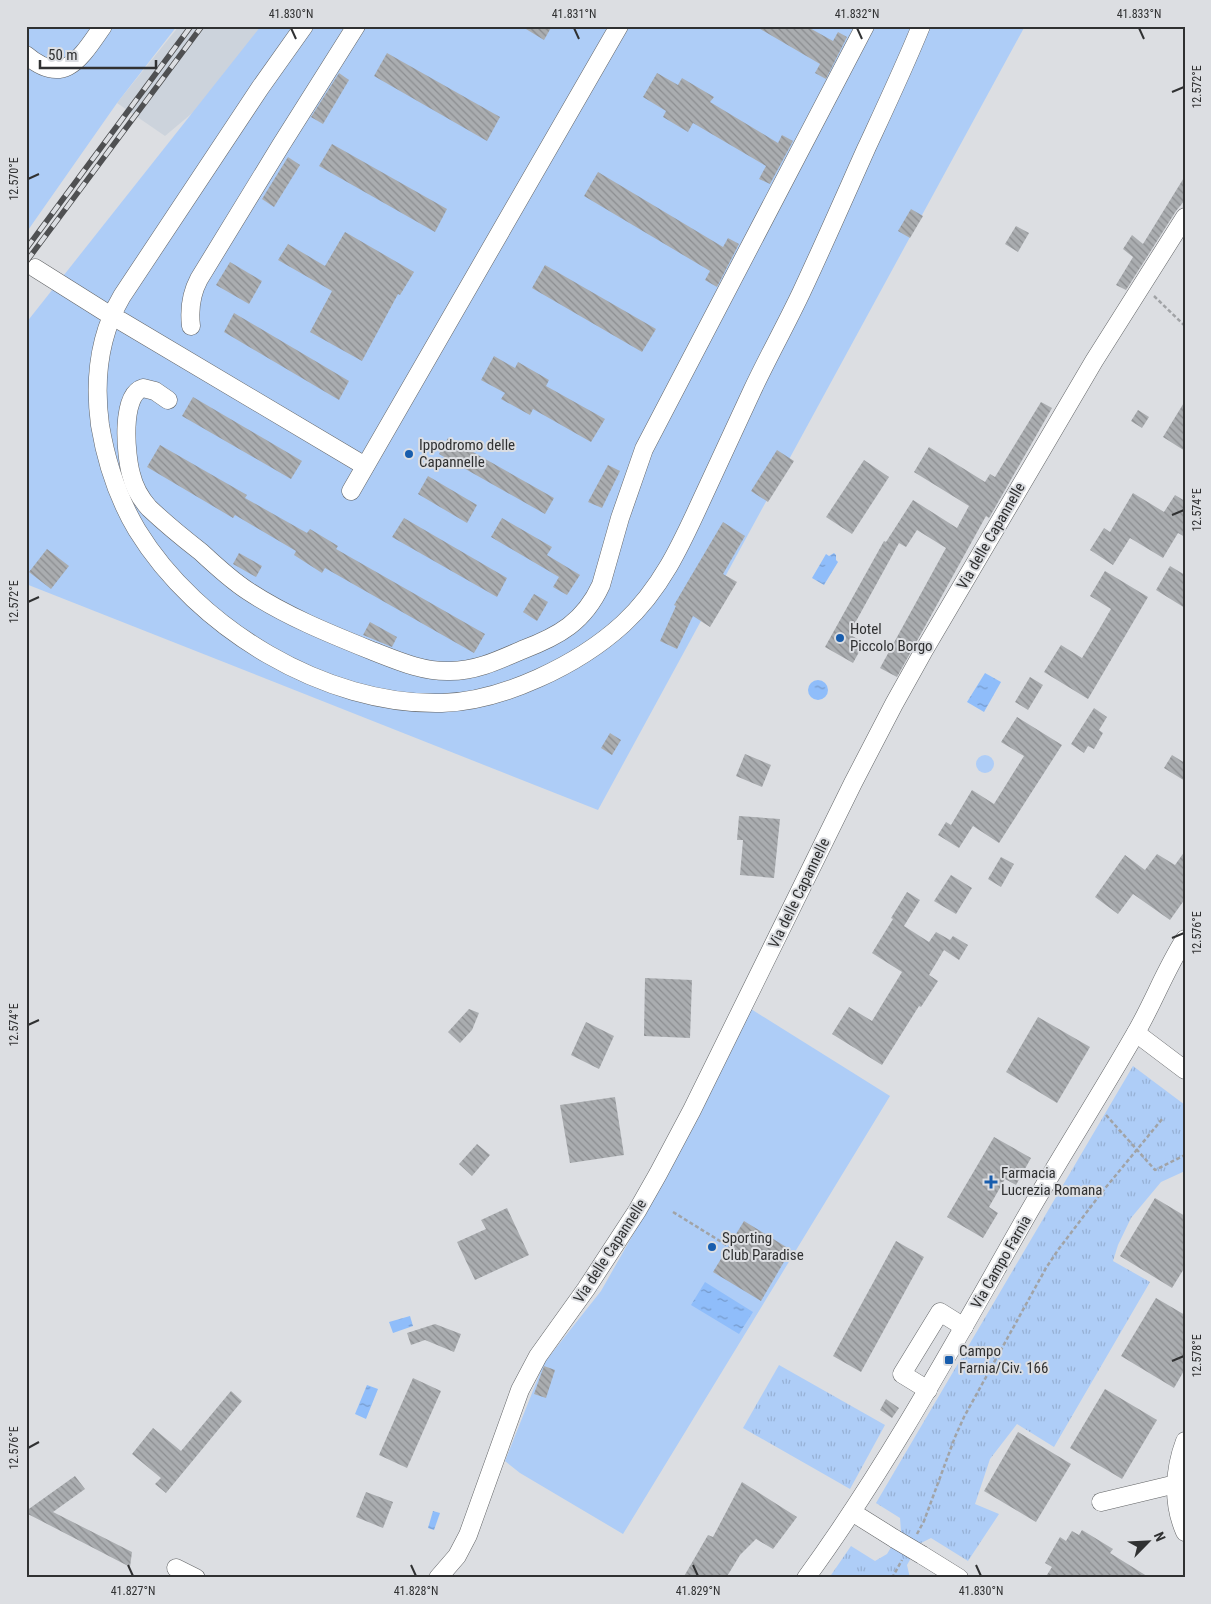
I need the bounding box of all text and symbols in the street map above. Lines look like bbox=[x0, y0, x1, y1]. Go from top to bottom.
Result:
text: 41.830°N bbox=[269, 7, 313, 21]
text: 41.831°N bbox=[552, 7, 596, 21]
text: 41.832°N bbox=[835, 7, 879, 21]
text: 41.833°N bbox=[1117, 7, 1161, 21]
scale bar bbox=[40, 38, 156, 70]
text: 50 m bbox=[48, 46, 78, 64]
text: 12.572°E bbox=[1190, 65, 1204, 109]
text: 12.570°E bbox=[7, 157, 21, 201]
place label: Ippodromo delle Capannelle bbox=[419, 436, 515, 471]
marker: Ippodromo delle Capannelle bbox=[403, 448, 415, 460]
street label: Via delle Capannelle bbox=[953, 480, 1029, 592]
text: 12.574°E bbox=[1190, 488, 1204, 532]
text: 12.572°E bbox=[7, 580, 21, 624]
place label: Hotel Piccolo Borgo bbox=[850, 620, 933, 655]
marker: Hotel Piccolo Borgo bbox=[834, 632, 846, 644]
street label: Via delle Capannelle bbox=[765, 835, 833, 951]
text: 12.576°E bbox=[1190, 911, 1204, 955]
text: 12.574°E bbox=[7, 1003, 21, 1047]
place label: Farmacia Lucrezia Romana bbox=[1001, 1164, 1103, 1199]
marker: Farmacia Lucrezia Romana bbox=[985, 1176, 997, 1188]
street label: Via delle Capannelle bbox=[570, 1196, 650, 1306]
street label: Via Campo Farnia bbox=[967, 1212, 1035, 1312]
place label: Sporting Club Paradise bbox=[722, 1229, 804, 1264]
marker: Sporting Club Paradise bbox=[706, 1241, 718, 1253]
text: 12.578°E bbox=[1190, 1334, 1204, 1378]
place label: Campo Farnia/Civ. 166 bbox=[959, 1342, 1048, 1377]
marker: Campo Farnia/Civ. 166 bbox=[943, 1354, 955, 1366]
text: 12.576°E bbox=[7, 1426, 21, 1470]
north arrow bbox=[1124, 1516, 1174, 1566]
text: N bbox=[1151, 1530, 1169, 1544]
text: 41.827°N bbox=[111, 1584, 155, 1598]
text: 41.828°N bbox=[394, 1584, 438, 1598]
text: 41.829°N bbox=[676, 1584, 720, 1598]
text: 41.830°N bbox=[959, 1584, 1003, 1598]

